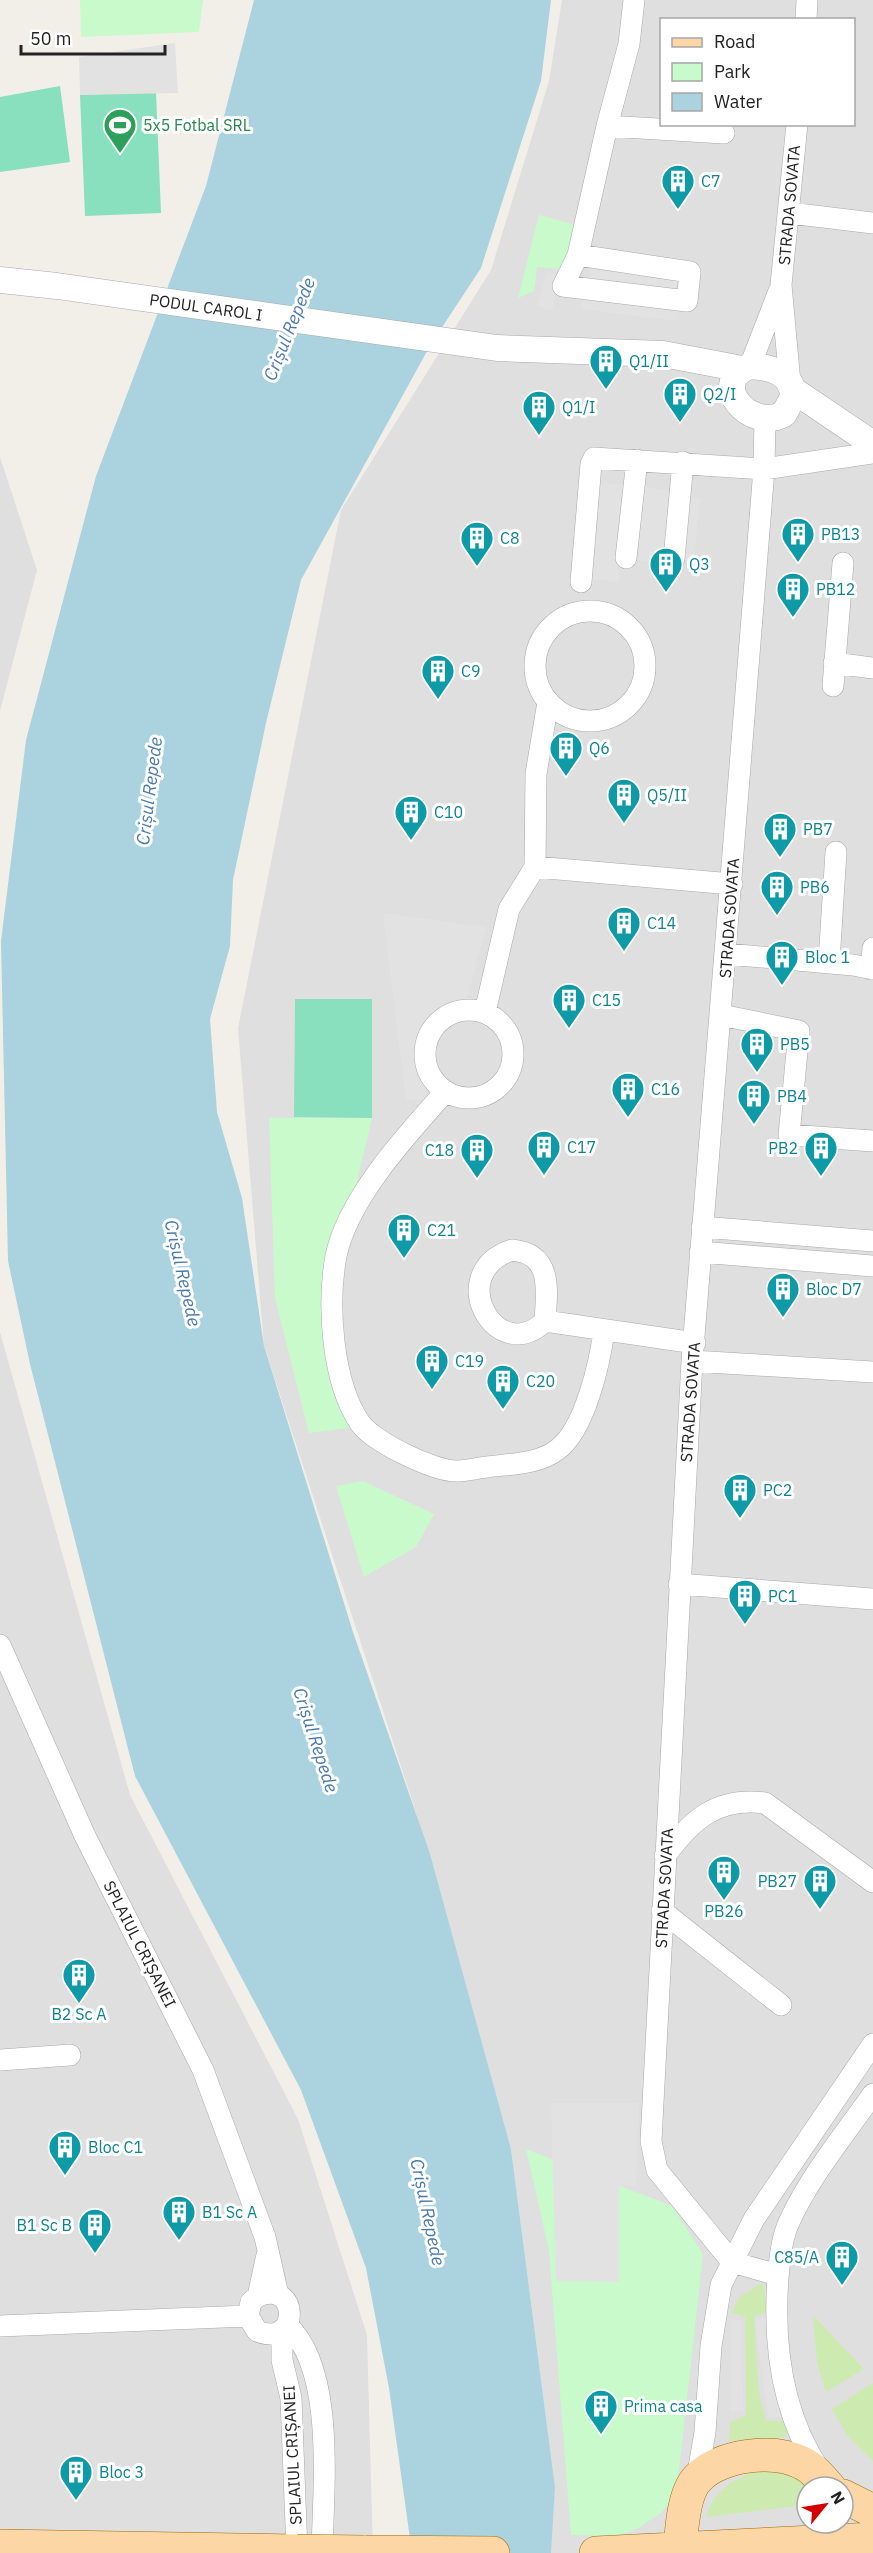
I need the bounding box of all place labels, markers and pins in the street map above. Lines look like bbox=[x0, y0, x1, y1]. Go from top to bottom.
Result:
sports icon: 5x5 Fotbal SRL bbox=[102, 107, 138, 154]
place label: 5x5 Fotbal SRL bbox=[143, 115, 251, 135]
building icon: C7 bbox=[660, 163, 696, 210]
place label: C7 bbox=[701, 171, 721, 191]
building icon: Q1/II bbox=[588, 343, 624, 390]
place label: Q1/II bbox=[629, 351, 669, 371]
building icon: Q2/I bbox=[662, 376, 698, 423]
place label: Q2/I bbox=[703, 384, 736, 404]
building icon: Q1/I bbox=[521, 389, 557, 436]
place label: Q1/I bbox=[562, 397, 595, 417]
building icon: PB13 bbox=[780, 516, 816, 563]
building icon: C8 bbox=[459, 520, 495, 567]
place label: PB13 bbox=[821, 524, 860, 544]
place label: C8 bbox=[500, 528, 520, 548]
building icon: Q3 bbox=[648, 546, 684, 593]
place label: Q3 bbox=[689, 554, 710, 574]
building icon: PB12 bbox=[775, 571, 811, 618]
place label: PB12 bbox=[816, 579, 855, 599]
building icon: C9 bbox=[420, 653, 456, 700]
place label: C9 bbox=[461, 661, 481, 681]
building icon: Q6 bbox=[548, 730, 584, 777]
place label: Q6 bbox=[589, 738, 610, 758]
building icon: Q5/II bbox=[606, 777, 642, 824]
place label: Q5/II bbox=[647, 785, 687, 805]
building icon: C10 bbox=[393, 794, 429, 841]
place label: C10 bbox=[434, 802, 463, 822]
building icon: PB7 bbox=[762, 811, 798, 858]
place label: PB7 bbox=[803, 819, 833, 839]
building icon: PB6 bbox=[759, 869, 795, 916]
place label: PB6 bbox=[800, 877, 830, 897]
building icon: C14 bbox=[606, 905, 642, 952]
place label: C14 bbox=[647, 913, 676, 933]
building icon: Bloc 1 bbox=[764, 939, 800, 986]
place label: Bloc 1 bbox=[805, 947, 850, 967]
building icon: C15 bbox=[551, 982, 587, 1029]
place label: C15 bbox=[592, 990, 621, 1010]
building icon: PB5 bbox=[739, 1026, 775, 1073]
place label: PB5 bbox=[780, 1034, 810, 1054]
building icon: C16 bbox=[610, 1071, 646, 1118]
building icon: PB4 bbox=[736, 1078, 772, 1125]
place label: C16 bbox=[651, 1079, 680, 1099]
place label: PB4 bbox=[777, 1086, 807, 1106]
building icon: C17 bbox=[526, 1129, 562, 1176]
building icon: PB2 bbox=[803, 1130, 839, 1177]
building icon: C18 bbox=[459, 1132, 495, 1179]
place label: C17 bbox=[567, 1137, 596, 1157]
place label: PB2 bbox=[768, 1138, 798, 1158]
place label: C18 bbox=[425, 1140, 454, 1160]
building icon: C21 bbox=[386, 1212, 422, 1259]
place label: C21 bbox=[427, 1220, 456, 1240]
building icon: Bloc D7 bbox=[765, 1271, 801, 1318]
place label: Bloc D7 bbox=[806, 1279, 862, 1299]
building icon: C19 bbox=[414, 1343, 450, 1390]
place label: C19 bbox=[455, 1351, 484, 1371]
building icon: C20 bbox=[485, 1363, 521, 1410]
place label: C20 bbox=[526, 1371, 555, 1391]
building icon: PC2 bbox=[722, 1472, 758, 1519]
place label: PC2 bbox=[763, 1480, 792, 1500]
building icon: PC1 bbox=[727, 1578, 763, 1625]
place label: PC1 bbox=[768, 1586, 797, 1606]
building icon: PB26 bbox=[706, 1854, 742, 1901]
building icon: PB27 bbox=[802, 1863, 838, 1910]
place label: PB27 bbox=[758, 1871, 797, 1891]
place label: PB26 bbox=[704, 1901, 744, 1921]
building icon: B2 Sc A bbox=[61, 1957, 97, 2004]
place label: B2 Sc A bbox=[51, 2004, 107, 2024]
building icon: Bloc C1 bbox=[47, 2129, 83, 2176]
place label: Bloc C1 bbox=[88, 2137, 143, 2157]
building icon: B1 Sc A bbox=[161, 2194, 197, 2241]
place label: B1 Sc A bbox=[202, 2202, 257, 2222]
building icon: B1 Sc B bbox=[77, 2207, 113, 2254]
place label: B1 Sc B bbox=[17, 2215, 72, 2235]
building icon: C85/A bbox=[824, 2239, 860, 2286]
place label: C85/A bbox=[774, 2247, 819, 2267]
building icon: Prima casa bbox=[583, 2388, 619, 2435]
place label: Prima casa bbox=[624, 2396, 703, 2416]
building icon: Bloc 3 bbox=[58, 2454, 94, 2501]
place label: Bloc 3 bbox=[99, 2462, 144, 2482]

